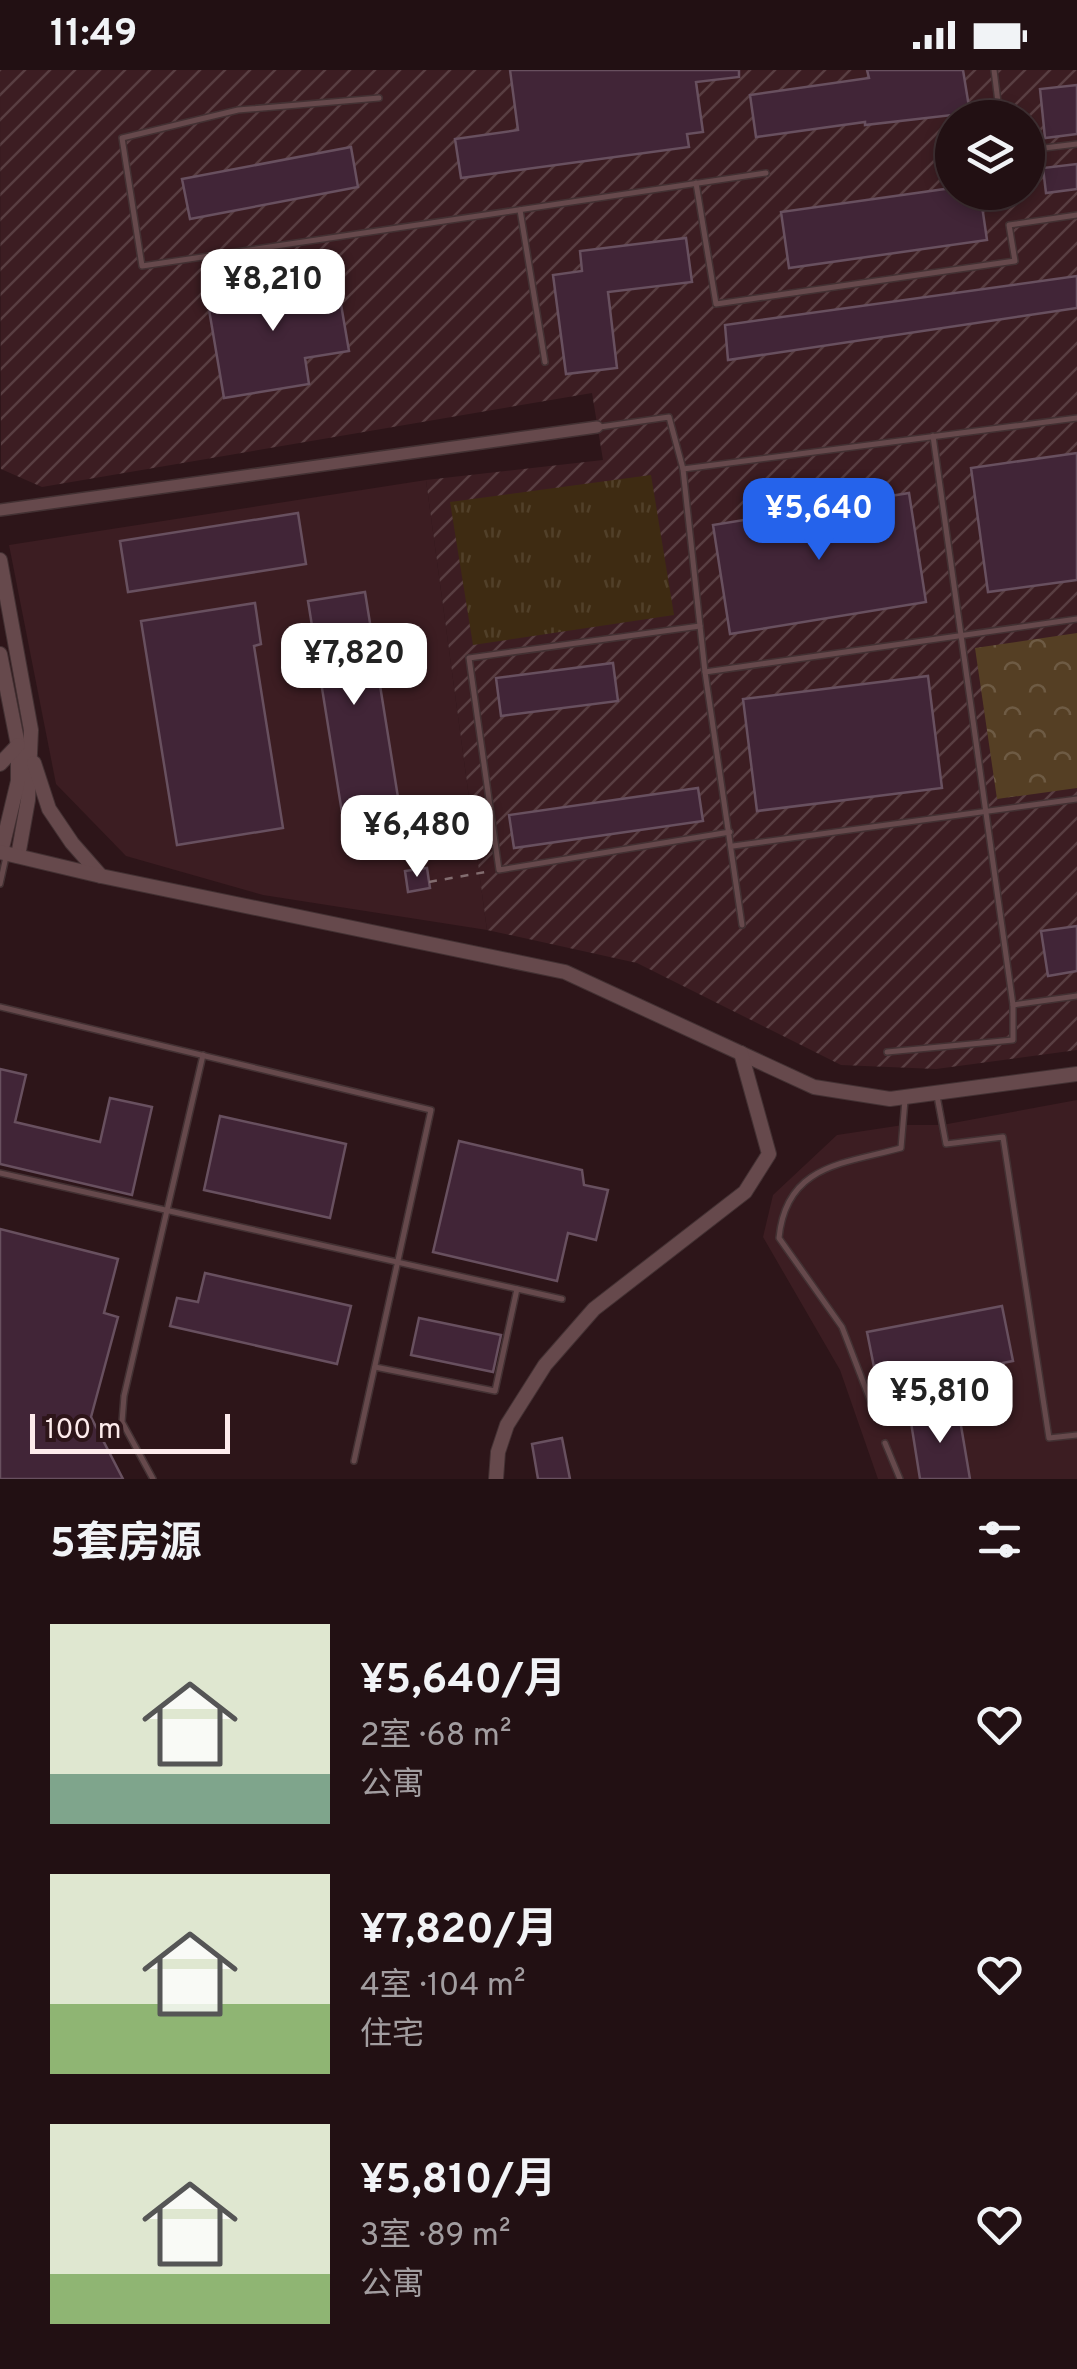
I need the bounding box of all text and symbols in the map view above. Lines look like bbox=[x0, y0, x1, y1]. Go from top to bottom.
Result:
text: 11:49 bbox=[50, 11, 137, 60]
map controls bbox=[935, 100, 1045, 210]
button: layers bbox=[935, 100, 1045, 210]
pin: ¥8,210 bbox=[192, 249, 354, 334]
text: ¥8,210 bbox=[223, 261, 323, 301]
pin: ¥5,640 bbox=[738, 478, 900, 563]
text: ¥5,640 bbox=[765, 490, 873, 530]
pin: ¥7,820 bbox=[273, 623, 435, 708]
text: ¥7,820 bbox=[303, 635, 405, 675]
pin: ¥6,480 bbox=[336, 795, 498, 880]
text: ¥6,480 bbox=[363, 807, 471, 847]
pin: ¥5,810 bbox=[859, 1361, 1021, 1446]
text: ¥5,810 bbox=[890, 1373, 990, 1413]
scale bar bbox=[30, 1409, 230, 1454]
text: 100 m bbox=[45, 1413, 121, 1449]
icon: filters bbox=[972, 1512, 1027, 1567]
text: 5套房源 bbox=[50, 1519, 202, 1572]
text: ¥5,640/月 bbox=[360, 1655, 566, 1708]
icon: home bbox=[130, 1664, 250, 1784]
icon: heart bbox=[972, 1697, 1027, 1752]
text: 2室 · 68 m² bbox=[360, 1717, 512, 1757]
text: 公寓 bbox=[360, 1766, 424, 1806]
text: ¥7,820/月 bbox=[360, 1905, 558, 1958]
icon: home bbox=[130, 1914, 250, 2034]
icon: heart bbox=[972, 1947, 1027, 2002]
text: 4室 · 104 m² bbox=[360, 1967, 525, 2007]
text: 住宅 bbox=[360, 2016, 424, 2056]
text: ¥5,810/月 bbox=[360, 2155, 556, 2208]
icon: home bbox=[130, 2164, 250, 2284]
icon: heart bbox=[972, 2197, 1027, 2252]
text: 3室 · 89 m² bbox=[360, 2217, 511, 2257]
text: 公寓 bbox=[360, 2266, 424, 2306]

